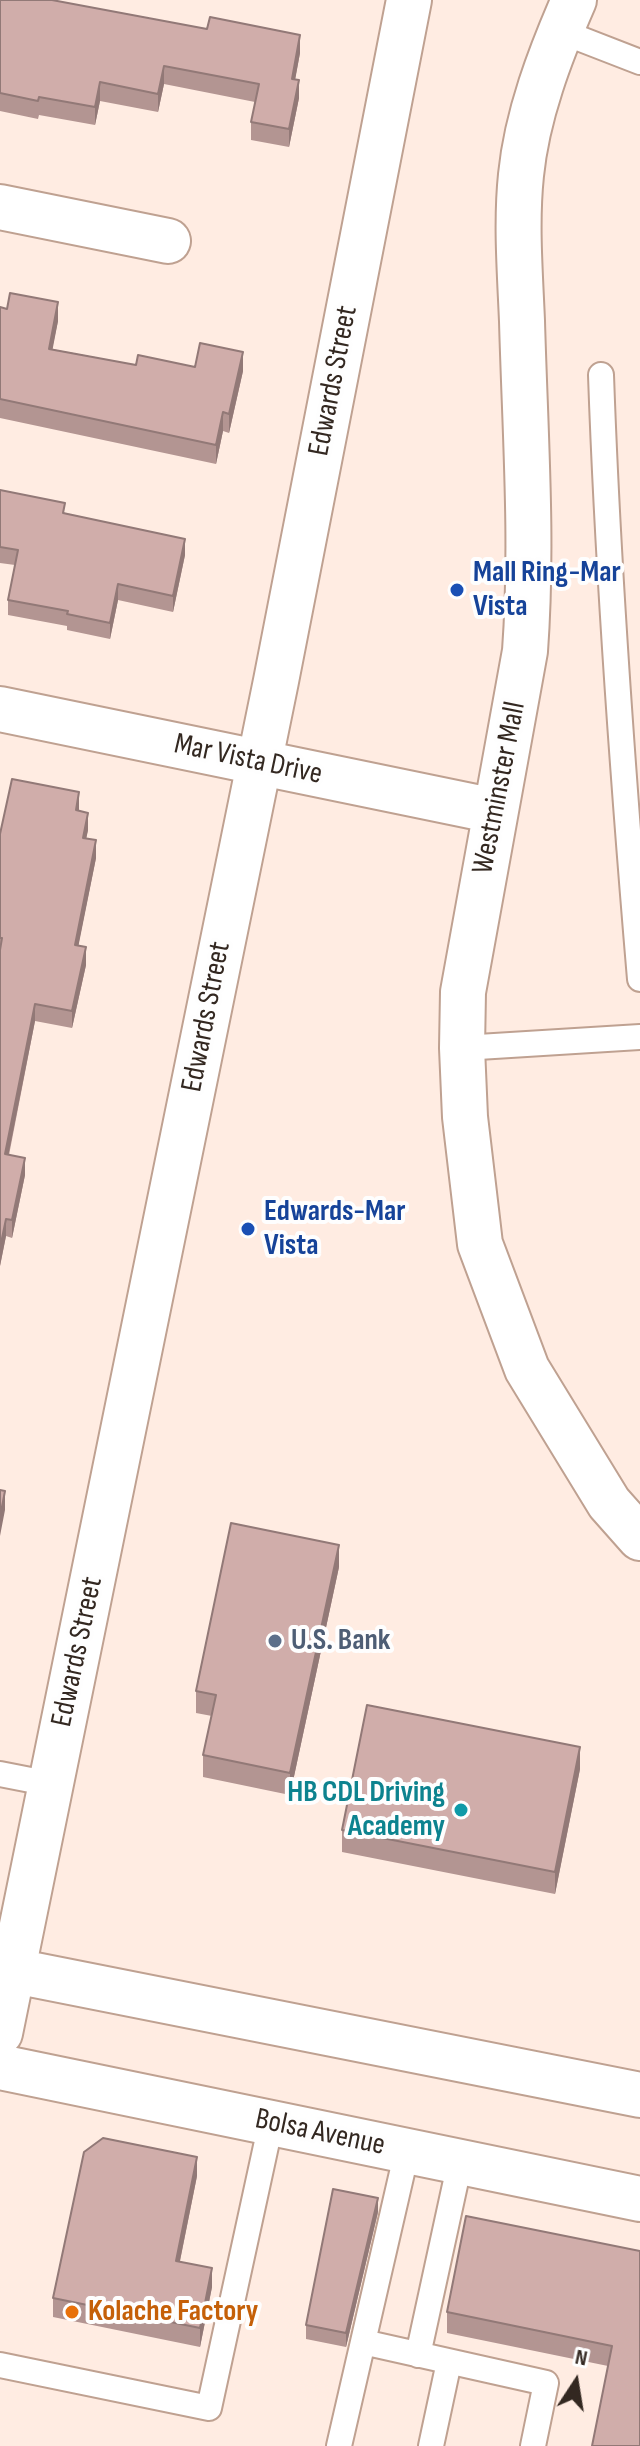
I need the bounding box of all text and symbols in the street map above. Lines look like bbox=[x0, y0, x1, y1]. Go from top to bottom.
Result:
street label: Edwards Street bbox=[302, 303, 366, 459]
place label: Mall Ring-Mar Vista bbox=[473, 555, 621, 626]
marker: Mall Ring-Mar Vista bbox=[448, 581, 466, 599]
street label: Westminster Mall bbox=[466, 699, 534, 877]
street label: Mar Vista Drive bbox=[171, 727, 325, 793]
street label: Edwards Street bbox=[175, 939, 239, 1095]
place label: Edwards-Mar Vista bbox=[264, 1194, 406, 1264]
marker: Edwards-Mar Vista bbox=[239, 1220, 257, 1238]
street label: Edwards Street bbox=[45, 1574, 111, 1730]
place label: U.S. Bank bbox=[291, 1623, 391, 1659]
marker: U.S. Bank bbox=[266, 1632, 284, 1650]
place label: HB CDL Driving Academy bbox=[287, 1775, 445, 1846]
marker: HB CDL Driving Academy bbox=[452, 1801, 470, 1819]
street label: Bolsa Avenue bbox=[252, 2102, 388, 2164]
place label: Kolache Factory bbox=[88, 2294, 258, 2330]
marker: Kolache Factory bbox=[63, 2303, 81, 2321]
north arrow bbox=[536, 2342, 616, 2422]
text: N bbox=[573, 2344, 590, 2372]

